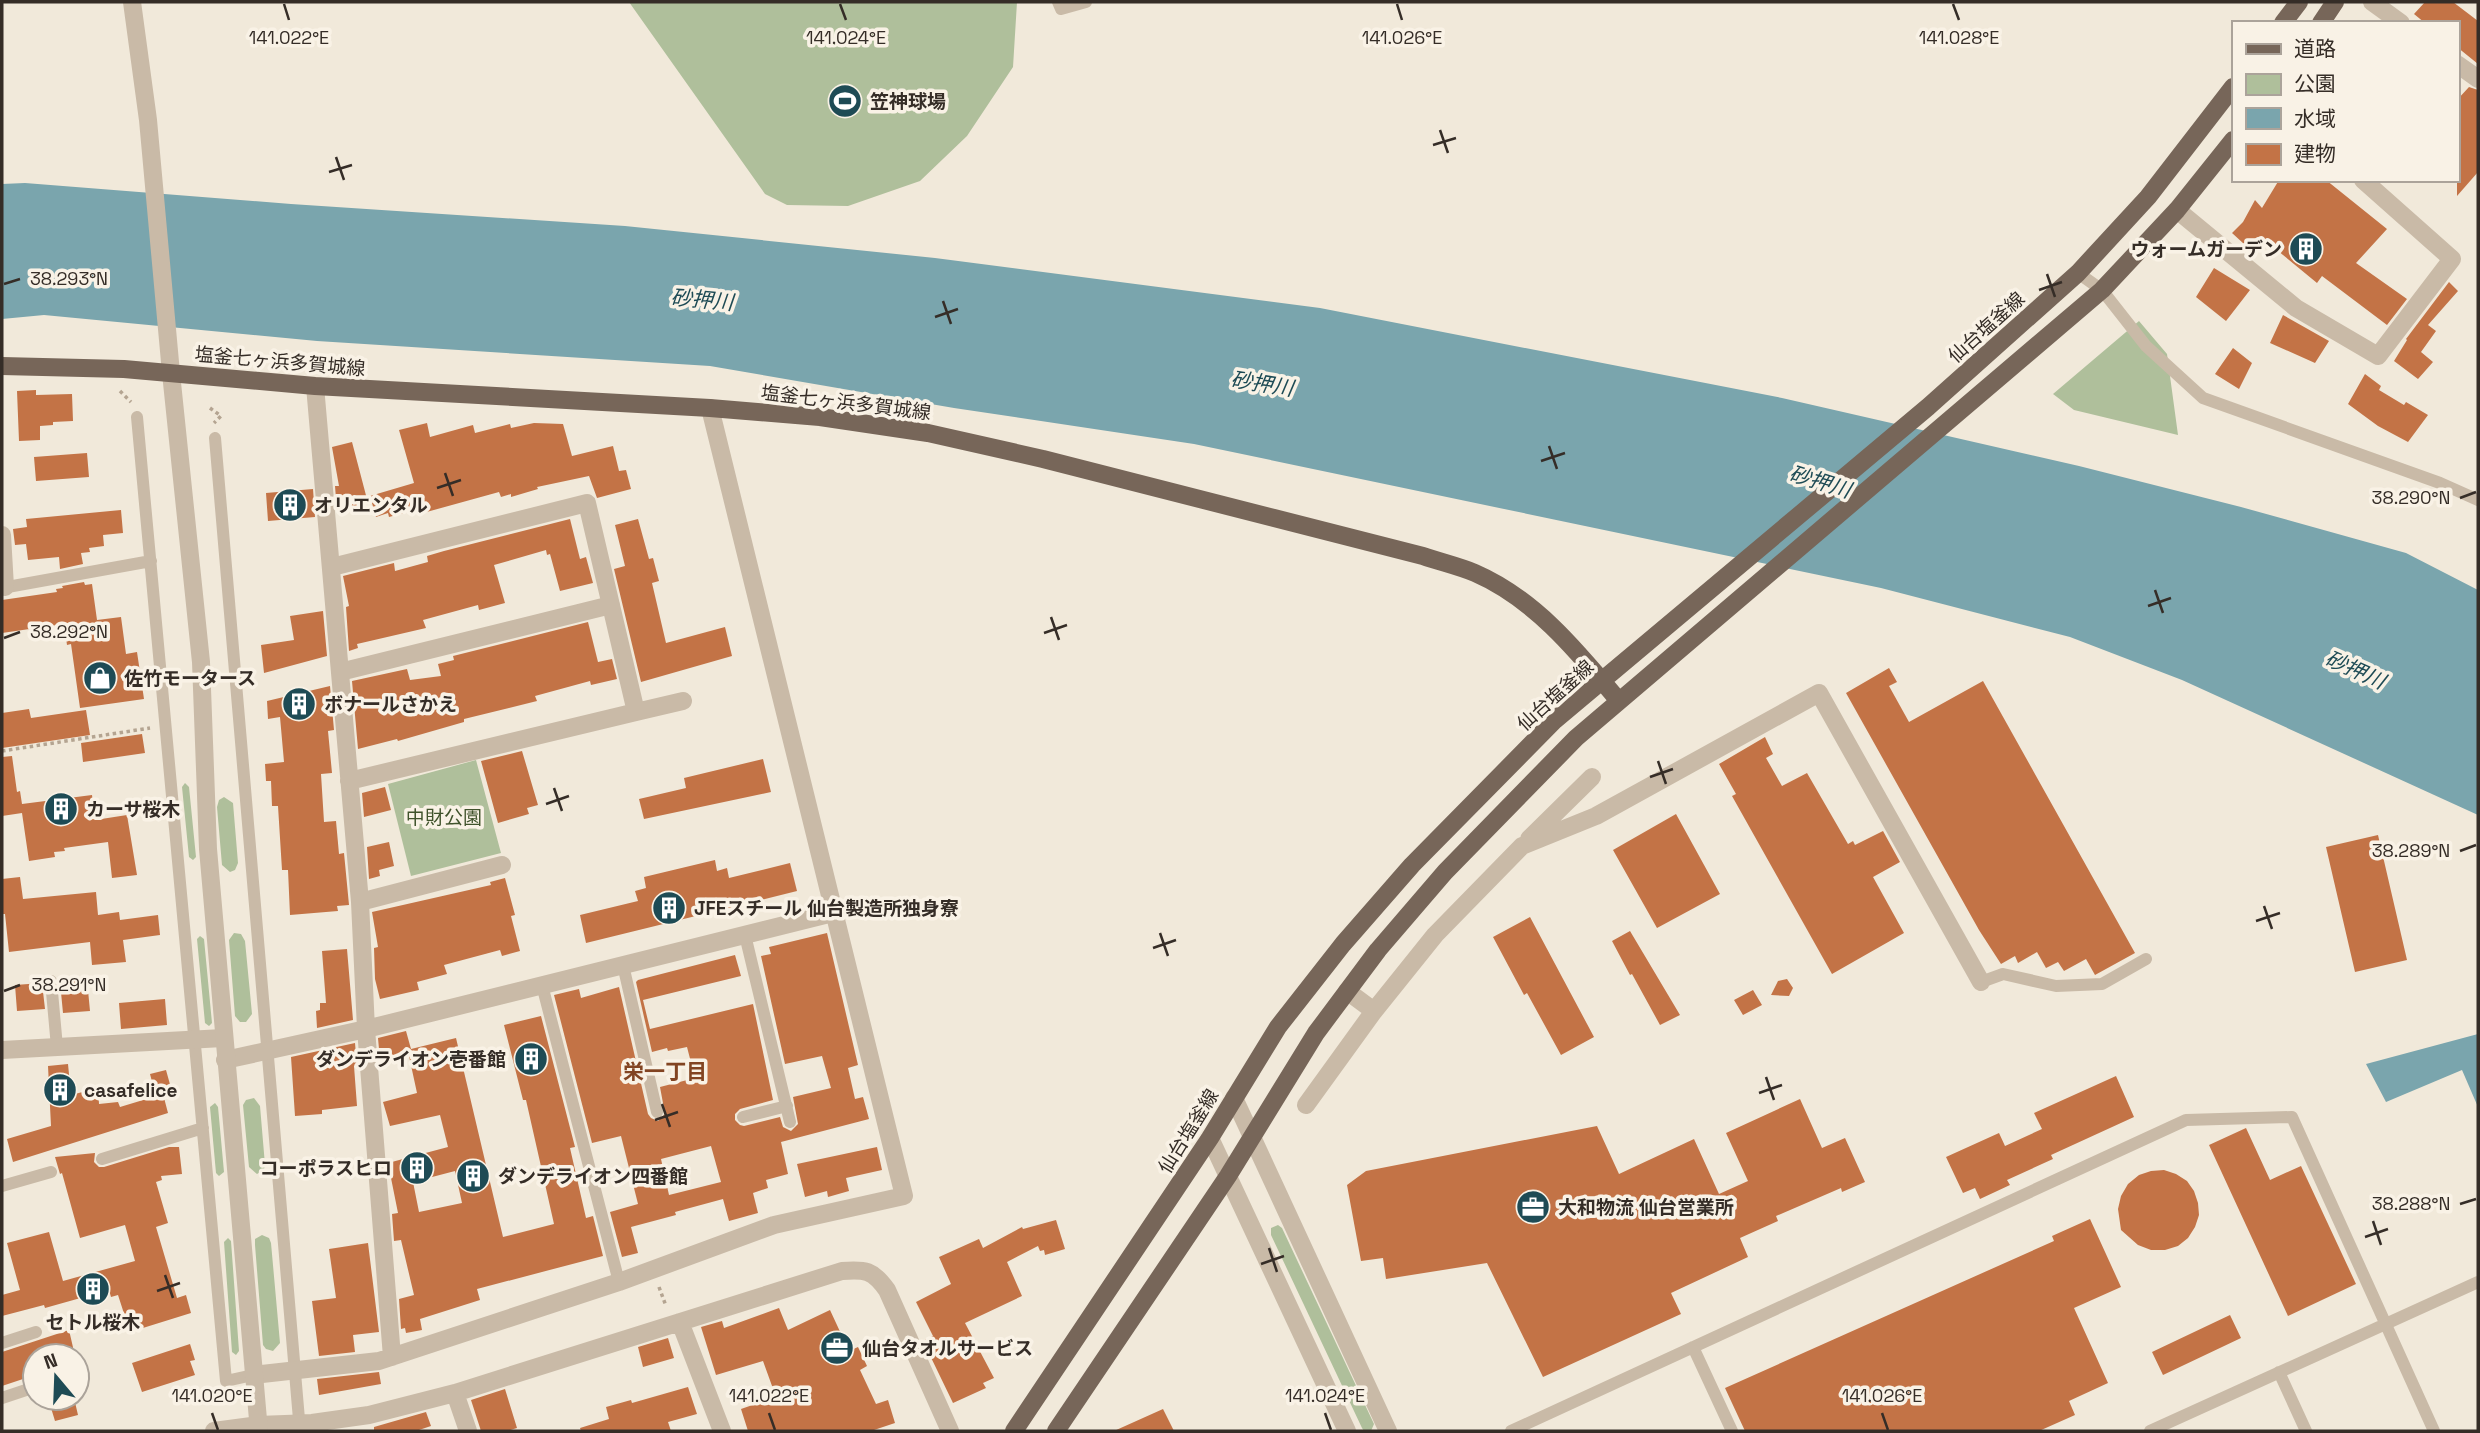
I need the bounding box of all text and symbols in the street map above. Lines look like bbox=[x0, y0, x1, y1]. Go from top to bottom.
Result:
legend bbox=[2232, 21, 2459, 182]
text: 141.022°E bbox=[249, 26, 329, 49]
text: 141.024°E bbox=[806, 26, 886, 49]
text: 141.026°E bbox=[1362, 26, 1442, 49]
text: 141.028°E bbox=[1919, 26, 1999, 49]
text: 道路 bbox=[2294, 35, 2336, 62]
text: 公園 bbox=[2294, 70, 2336, 97]
sports icon: 笠神球場 bbox=[826, 82, 864, 120]
place label: 笠神球場 bbox=[870, 89, 946, 114]
text: 水域 bbox=[2294, 105, 2336, 132]
text: 建物 bbox=[2294, 140, 2336, 167]
building icon: ウォームガーデン bbox=[2287, 230, 2325, 268]
place label: ウォームガーデン bbox=[2131, 237, 2282, 262]
text: 38.293°N bbox=[30, 267, 108, 290]
water label: 砂押川 bbox=[669, 283, 737, 316]
street label: 仙台塩釜線 bbox=[1943, 286, 2030, 368]
street label: 塩釜七ヶ浜多賀城線 bbox=[194, 342, 366, 381]
water label: 砂押川 bbox=[1229, 365, 1297, 402]
street label: 塩釜七ヶ浜多賀城線 bbox=[760, 380, 932, 425]
water label: 砂押川 bbox=[1786, 459, 1856, 504]
building icon: オリエンタル bbox=[271, 486, 309, 524]
text: 38.290°N bbox=[2372, 486, 2450, 509]
place label: オリエンタル bbox=[314, 493, 428, 518]
text: 38.292°N bbox=[30, 620, 108, 643]
water label: 砂押川 bbox=[2321, 644, 2391, 696]
street label: 仙台塩釜線 bbox=[1512, 654, 1599, 736]
shop icon: 佐竹モータース bbox=[81, 659, 119, 697]
place label: 佐竹モータース bbox=[124, 666, 256, 691]
building icon: ボナールさかえ bbox=[280, 685, 318, 723]
place label: ボナールさかえ bbox=[324, 692, 457, 717]
building icon: カーサ桜木 bbox=[42, 790, 80, 828]
place label: カーサ桜木 bbox=[86, 797, 181, 822]
park label: 中財公園 bbox=[406, 805, 482, 830]
text: 38.289°N bbox=[2372, 839, 2450, 862]
building icon: JFEスチール 仙台製造所独身寮 bbox=[650, 889, 688, 927]
place label: JFEスチール 仙台製造所独身寮 bbox=[694, 896, 959, 921]
text: 38.291°N bbox=[32, 973, 106, 996]
building icon: ダンデライオン壱番館 bbox=[512, 1040, 550, 1078]
place label: ダンデライオン壱番館 bbox=[316, 1047, 506, 1072]
district label: 栄一丁目 bbox=[623, 1058, 707, 1085]
building icon: casafelice bbox=[41, 1071, 79, 1109]
place label: casafelice bbox=[84, 1078, 177, 1103]
street label: 仙台塩釜線 bbox=[1153, 1084, 1224, 1178]
building icon: コーポラスヒロ bbox=[398, 1149, 436, 1187]
place label: コーポラスヒロ bbox=[259, 1156, 392, 1181]
building icon: ダンデライオン四番館 bbox=[454, 1157, 492, 1195]
place label: ダンデライオン四番館 bbox=[498, 1164, 688, 1189]
office icon: 大和物流 仙台営業所 bbox=[1514, 1188, 1552, 1226]
text: 38.288°N bbox=[2372, 1192, 2450, 1215]
place label: 大和物流 仙台営業所 bbox=[1558, 1195, 1734, 1220]
building icon: セトル桜木 bbox=[74, 1270, 112, 1308]
place label: セトル桜木 bbox=[45, 1310, 141, 1335]
office icon: 仙台タオルサービス bbox=[818, 1329, 856, 1367]
place label: 仙台タオルサービス bbox=[862, 1336, 1033, 1361]
north arrow bbox=[21, 1342, 91, 1412]
text: N bbox=[41, 1348, 61, 1375]
text: 141.020°E bbox=[171, 1384, 253, 1407]
text: 141.022°E bbox=[729, 1384, 809, 1407]
text: 141.024°E bbox=[1285, 1384, 1365, 1407]
text: 141.026°E bbox=[1842, 1384, 1922, 1407]

